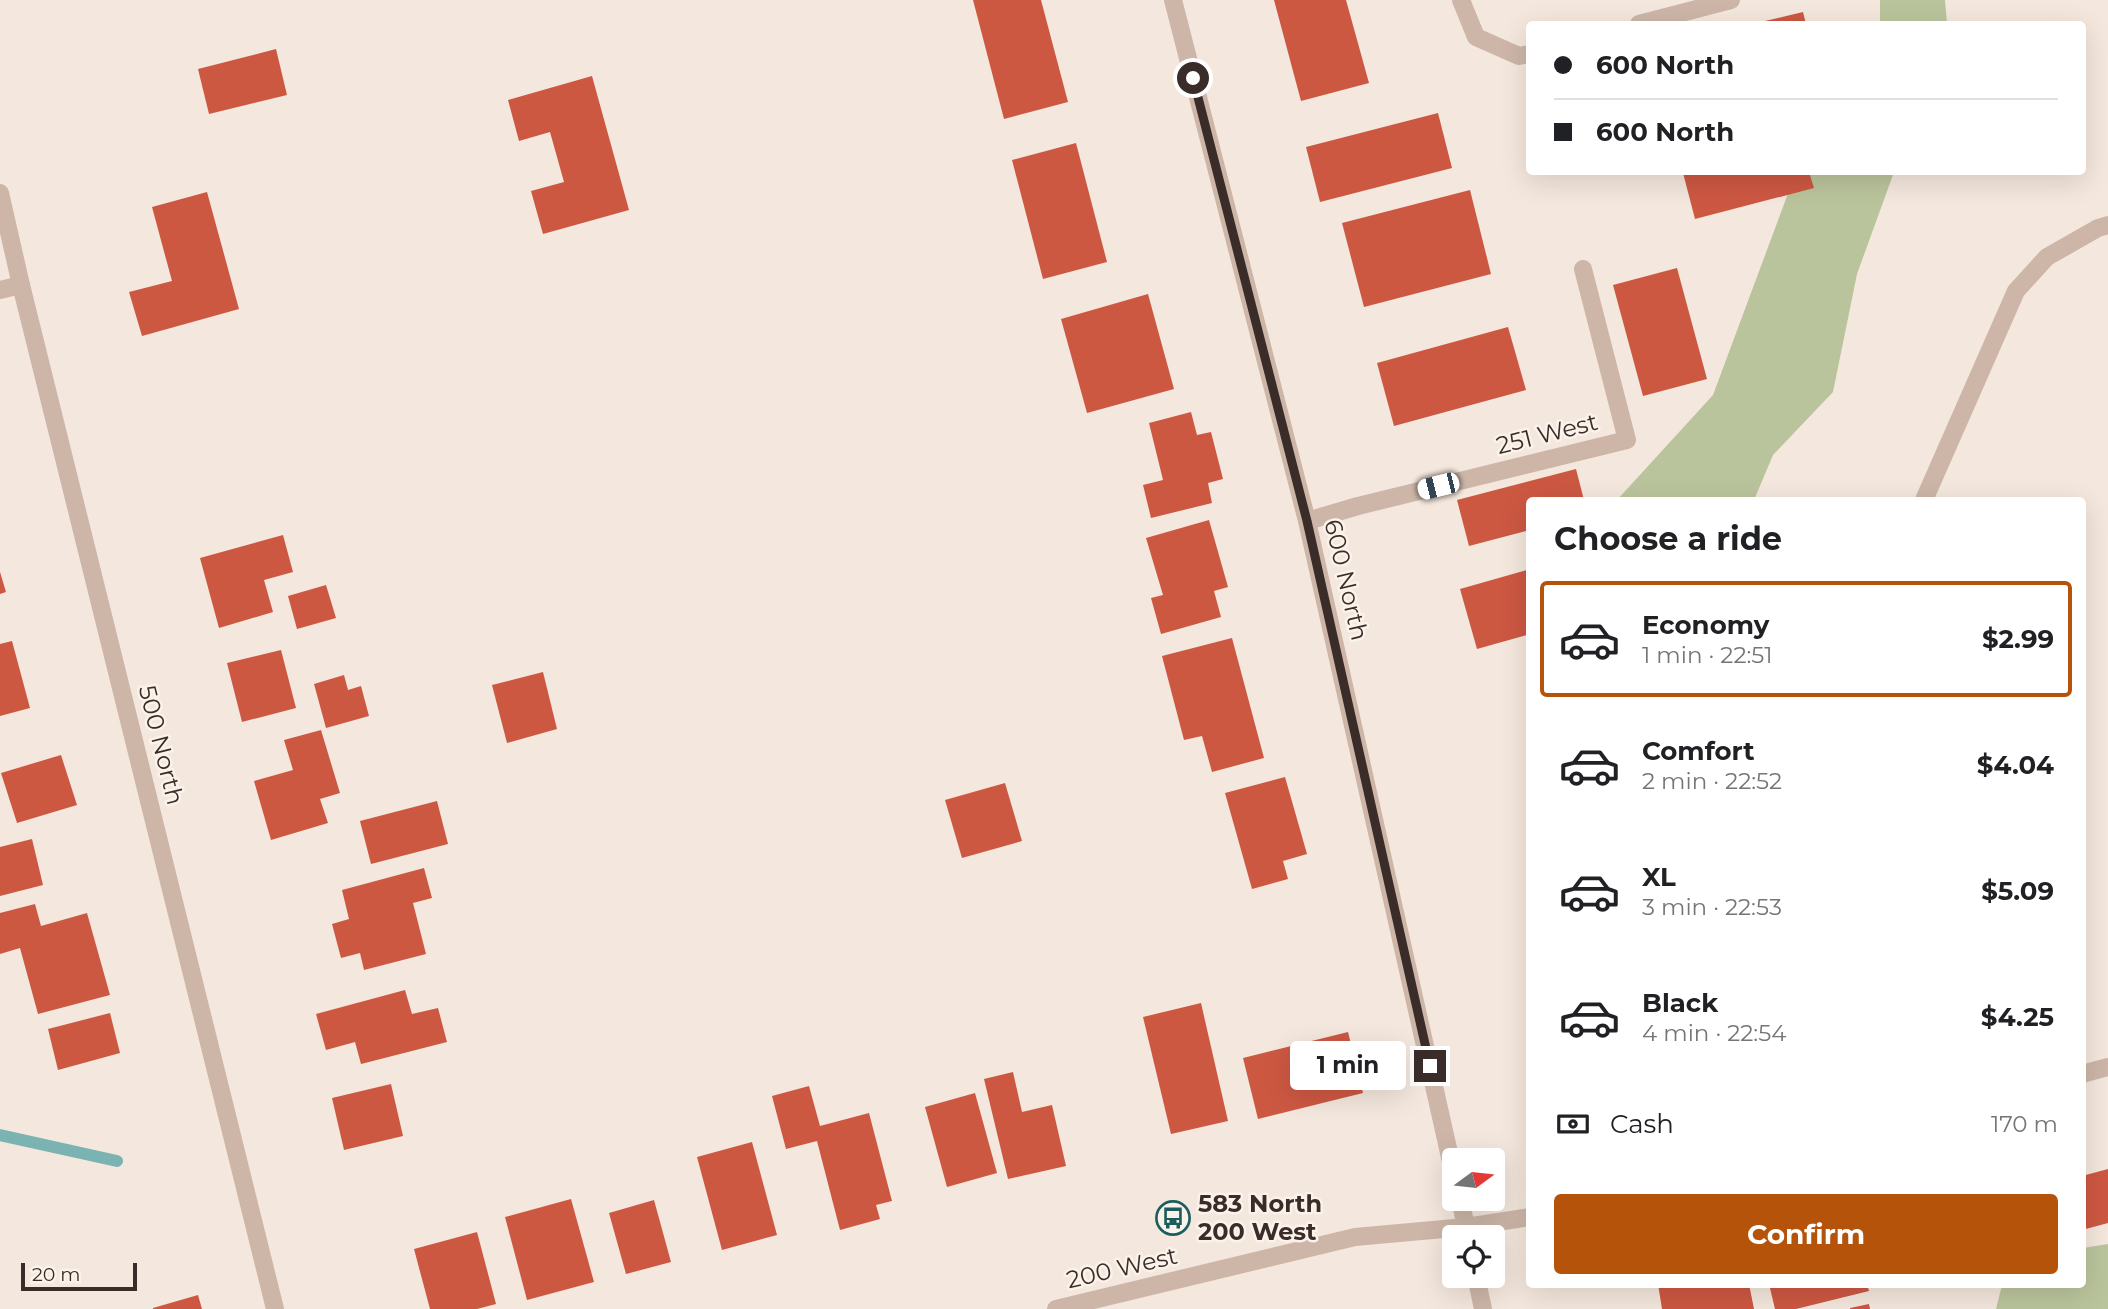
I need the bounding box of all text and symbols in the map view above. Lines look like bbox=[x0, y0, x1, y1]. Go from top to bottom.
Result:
text: 600 North bbox=[1596, 49, 1734, 81]
route start bbox=[1177, 62, 1209, 94]
text: 600 North bbox=[1596, 116, 1734, 148]
street label: 251 West bbox=[1493, 407, 1601, 460]
car bbox=[1416, 471, 1461, 501]
street label: 600 North bbox=[1319, 517, 1374, 643]
text: Choose a ride bbox=[1554, 519, 1782, 558]
icon: car bbox=[1558, 608, 1621, 671]
text: Economy bbox=[1642, 609, 1769, 641]
text: $2.99 bbox=[1982, 623, 2054, 655]
text: 1 min · 22:51 bbox=[1642, 641, 1773, 669]
street label: 500 North bbox=[133, 682, 190, 808]
icon: car bbox=[1558, 734, 1621, 797]
text: Comfort bbox=[1642, 735, 1754, 767]
text: $4.04 bbox=[1977, 749, 2054, 781]
text: 2 min · 22:52 bbox=[1642, 767, 1782, 795]
icon: car bbox=[1558, 860, 1621, 923]
text: XL bbox=[1642, 861, 1676, 893]
text: $5.09 bbox=[1981, 875, 2054, 907]
text: 3 min · 22:53 bbox=[1642, 893, 1782, 921]
icon: car bbox=[1558, 986, 1621, 1049]
text: Black bbox=[1642, 987, 1718, 1019]
text: $4.25 bbox=[1981, 1001, 2054, 1033]
text: 4 min · 22:54 bbox=[1642, 1019, 1786, 1047]
callout: 1 min bbox=[1290, 1042, 1406, 1090]
route end bbox=[1414, 1050, 1446, 1082]
text: 1 min bbox=[1317, 1051, 1379, 1079]
icon: cash bbox=[1554, 1105, 1592, 1143]
text: Cash bbox=[1610, 1108, 1674, 1140]
text: 170 m bbox=[1991, 1110, 2058, 1138]
north arrow bbox=[1442, 1148, 1505, 1211]
map controls bbox=[1442, 1148, 1505, 1288]
place label: 583 North 200 West bbox=[1198, 1189, 1322, 1246]
button: Confirm bbox=[1554, 1194, 2058, 1274]
bus stop icon: 583 North 200 West bbox=[1154, 1199, 1192, 1237]
button: locate bbox=[1442, 1225, 1505, 1288]
street label: 200 West bbox=[1064, 1241, 1180, 1294]
scale bar bbox=[21, 1260, 136, 1292]
text: 20 m bbox=[32, 1263, 80, 1286]

